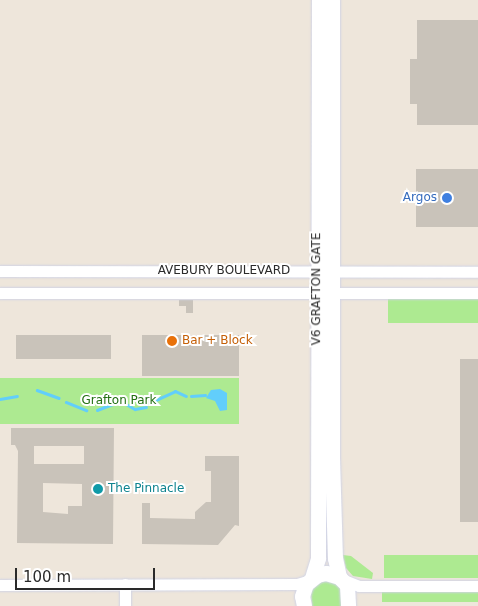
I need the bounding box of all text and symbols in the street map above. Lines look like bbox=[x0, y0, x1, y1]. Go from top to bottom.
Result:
place label: Argos bbox=[403, 191, 437, 205]
marker: Argos bbox=[441, 192, 453, 204]
street label: V6 GRAFTON GATE bbox=[310, 233, 324, 345]
street label: AVEBURY BOULEVARD bbox=[158, 264, 290, 278]
place label: Bar + Block bbox=[182, 334, 253, 348]
marker: Bar + Block bbox=[166, 335, 178, 347]
park label: Grafton Park bbox=[82, 394, 156, 408]
place label: The Pinnacle bbox=[108, 482, 184, 496]
marker: The Pinnacle bbox=[92, 483, 104, 495]
scale bar bbox=[18, 558, 158, 590]
text: 100 m bbox=[23, 568, 71, 586]

